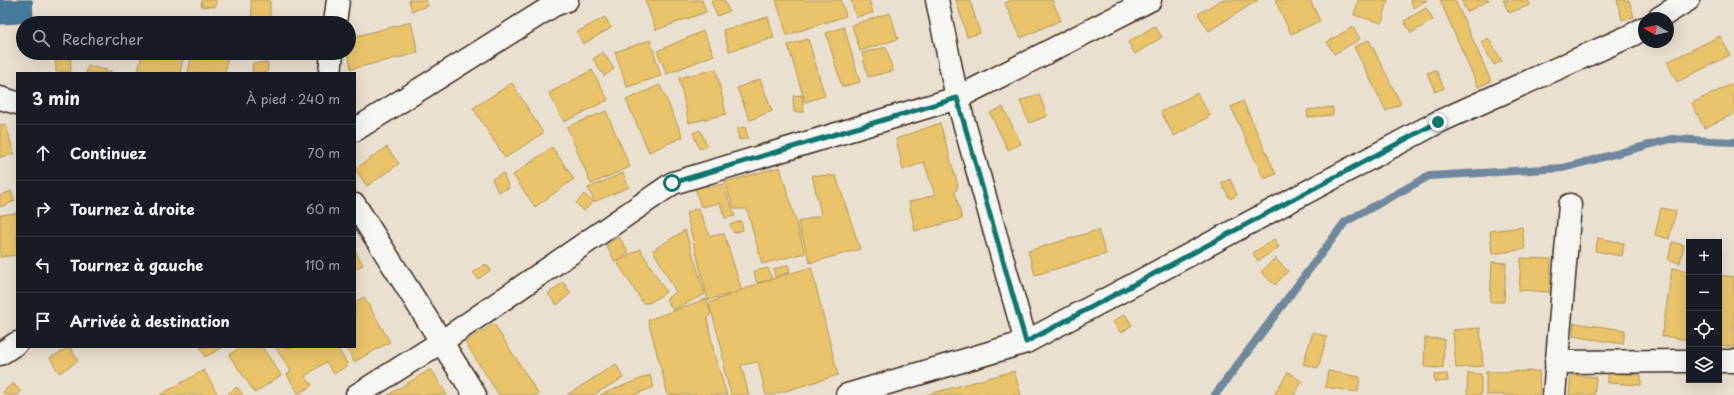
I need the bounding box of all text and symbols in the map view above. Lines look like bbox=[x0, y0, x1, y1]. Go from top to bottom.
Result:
north arrow bbox=[1638, 12, 1674, 48]
search box bbox=[16, 16, 356, 60]
icon: search bbox=[30, 27, 52, 49]
text: Rechercher bbox=[62, 27, 143, 50]
text: 3 min bbox=[32, 85, 80, 111]
text: À pied · 240 m bbox=[246, 89, 340, 108]
route end bbox=[1429, 113, 1447, 131]
text: Continuez bbox=[70, 141, 146, 164]
icon: ahead bbox=[32, 142, 54, 164]
text: 70 m bbox=[307, 143, 340, 162]
route start bbox=[663, 174, 681, 192]
text: Tournez à droite bbox=[70, 197, 195, 220]
icon: right bbox=[32, 198, 54, 220]
text: 60 m bbox=[306, 199, 340, 218]
map controls bbox=[1686, 239, 1722, 383]
button: + bbox=[1686, 239, 1722, 275]
text: Tournez à gauche bbox=[70, 253, 204, 276]
icon: left bbox=[32, 254, 54, 276]
text: 110 m bbox=[305, 255, 340, 274]
button: − bbox=[1686, 275, 1722, 311]
text: Arrivée à destination bbox=[70, 309, 230, 332]
icon: arrive bbox=[32, 310, 54, 332]
button: locate bbox=[1686, 311, 1722, 347]
button: layers bbox=[1686, 347, 1722, 383]

